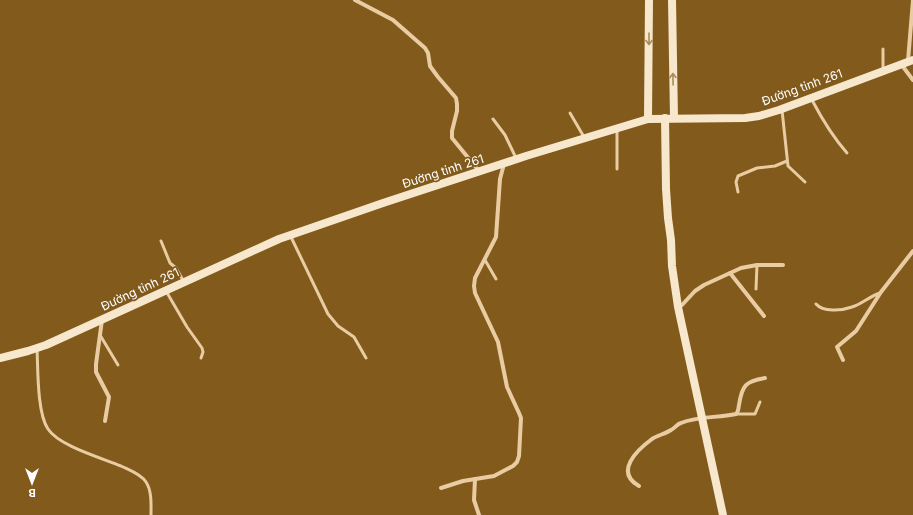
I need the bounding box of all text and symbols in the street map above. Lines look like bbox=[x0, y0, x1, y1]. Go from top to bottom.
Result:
one-way arrow bbox=[645, 32, 653, 45]
street label: Đường tỉnh 261 bbox=[760, 65, 844, 109]
one-way arrow bbox=[669, 73, 677, 86]
street label: Đường tỉnh 261 bbox=[400, 151, 486, 191]
street label: Đường tỉnh 261 bbox=[98, 264, 182, 314]
north arrow bbox=[12, 463, 52, 503]
text: B bbox=[28, 486, 36, 500]

